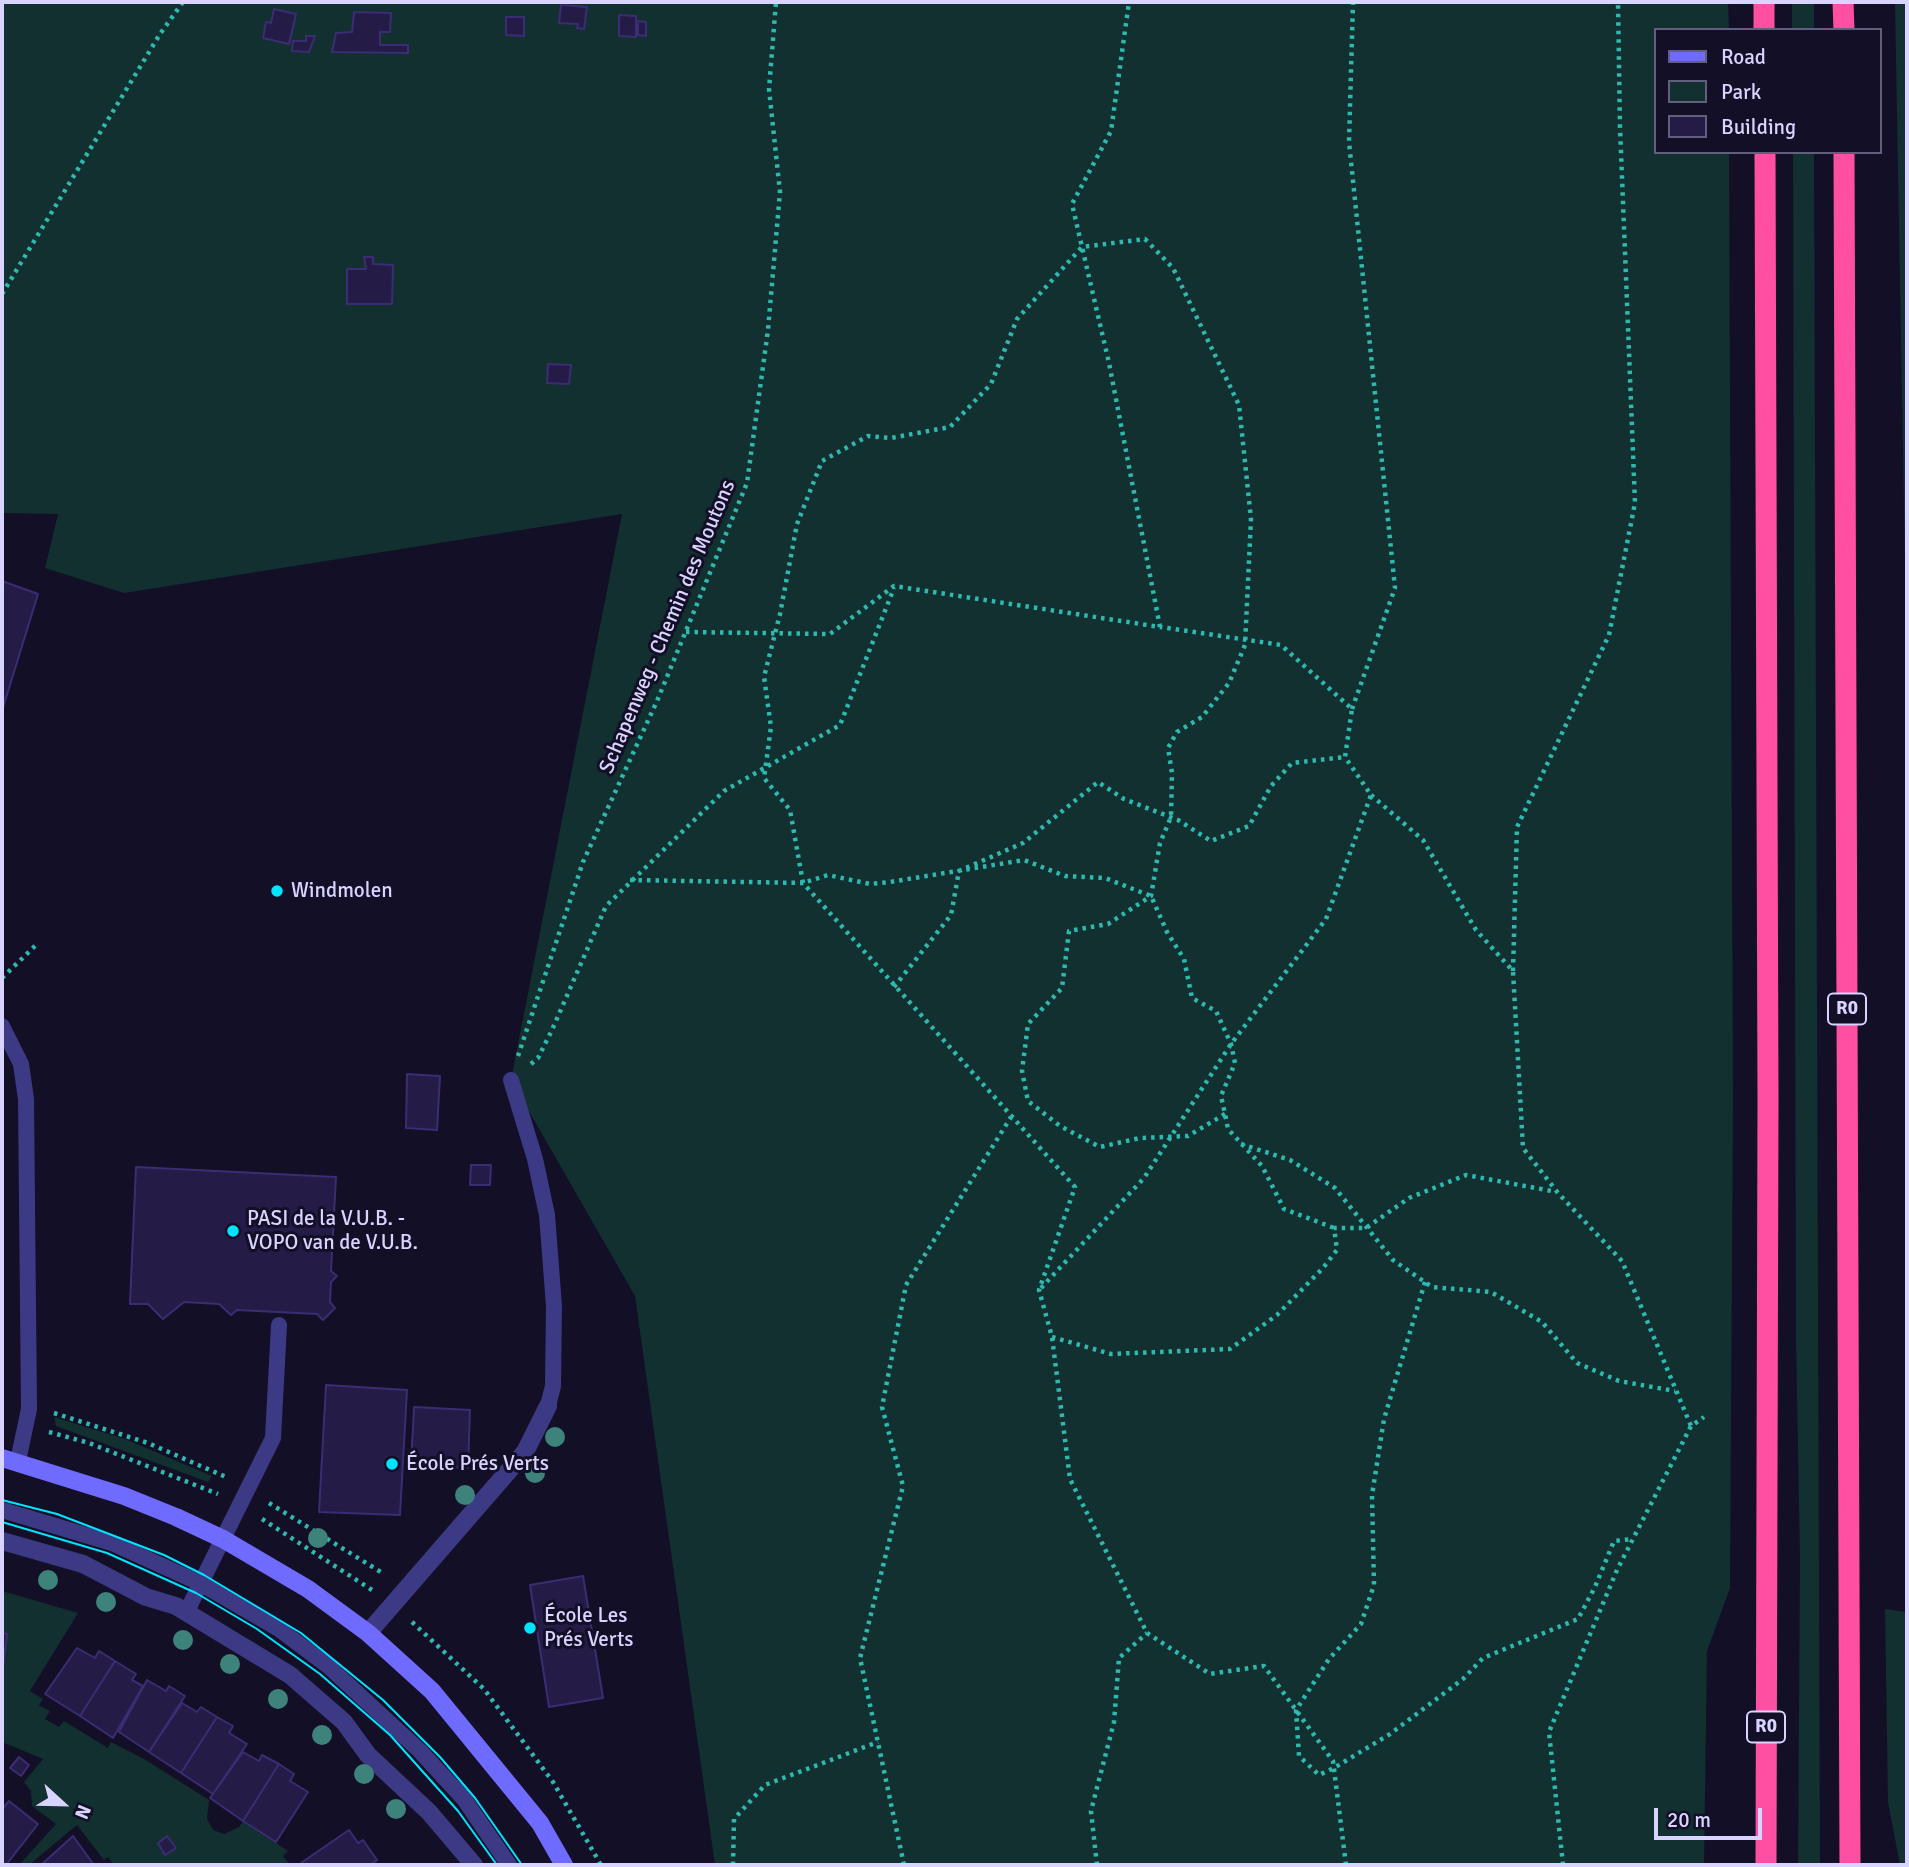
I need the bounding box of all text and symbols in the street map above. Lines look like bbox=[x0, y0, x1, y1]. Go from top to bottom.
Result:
legend bbox=[1654, 28, 1881, 154]
text: Road bbox=[1721, 44, 1766, 70]
text: Park bbox=[1721, 79, 1761, 105]
text: Building bbox=[1721, 114, 1796, 140]
street label: Schapenweg - Chemin des Moutons bbox=[595, 477, 741, 777]
place label: Windmolen bbox=[291, 878, 393, 904]
marker: Windmolen bbox=[269, 883, 285, 899]
road number: R0 bbox=[1828, 993, 1866, 1024]
place label: PASI de la V.U.B. - VOPO van de V.U.B. bbox=[247, 1206, 418, 1256]
marker: PASI de la V.U.B. - VOPO van de V.U.B. bbox=[225, 1223, 241, 1239]
place label: École Prés Verts bbox=[406, 1451, 549, 1477]
marker: École Prés Verts bbox=[384, 1456, 400, 1472]
place label: École Les Prés Verts bbox=[544, 1603, 633, 1653]
marker: École Les Prés Verts bbox=[522, 1620, 538, 1636]
road number: R0 bbox=[1747, 1712, 1785, 1742]
north arrow bbox=[28, 1769, 98, 1839]
scale bar bbox=[1657, 1794, 1766, 1838]
text: N bbox=[69, 1801, 96, 1822]
text: 20 m bbox=[1667, 1807, 1711, 1833]

